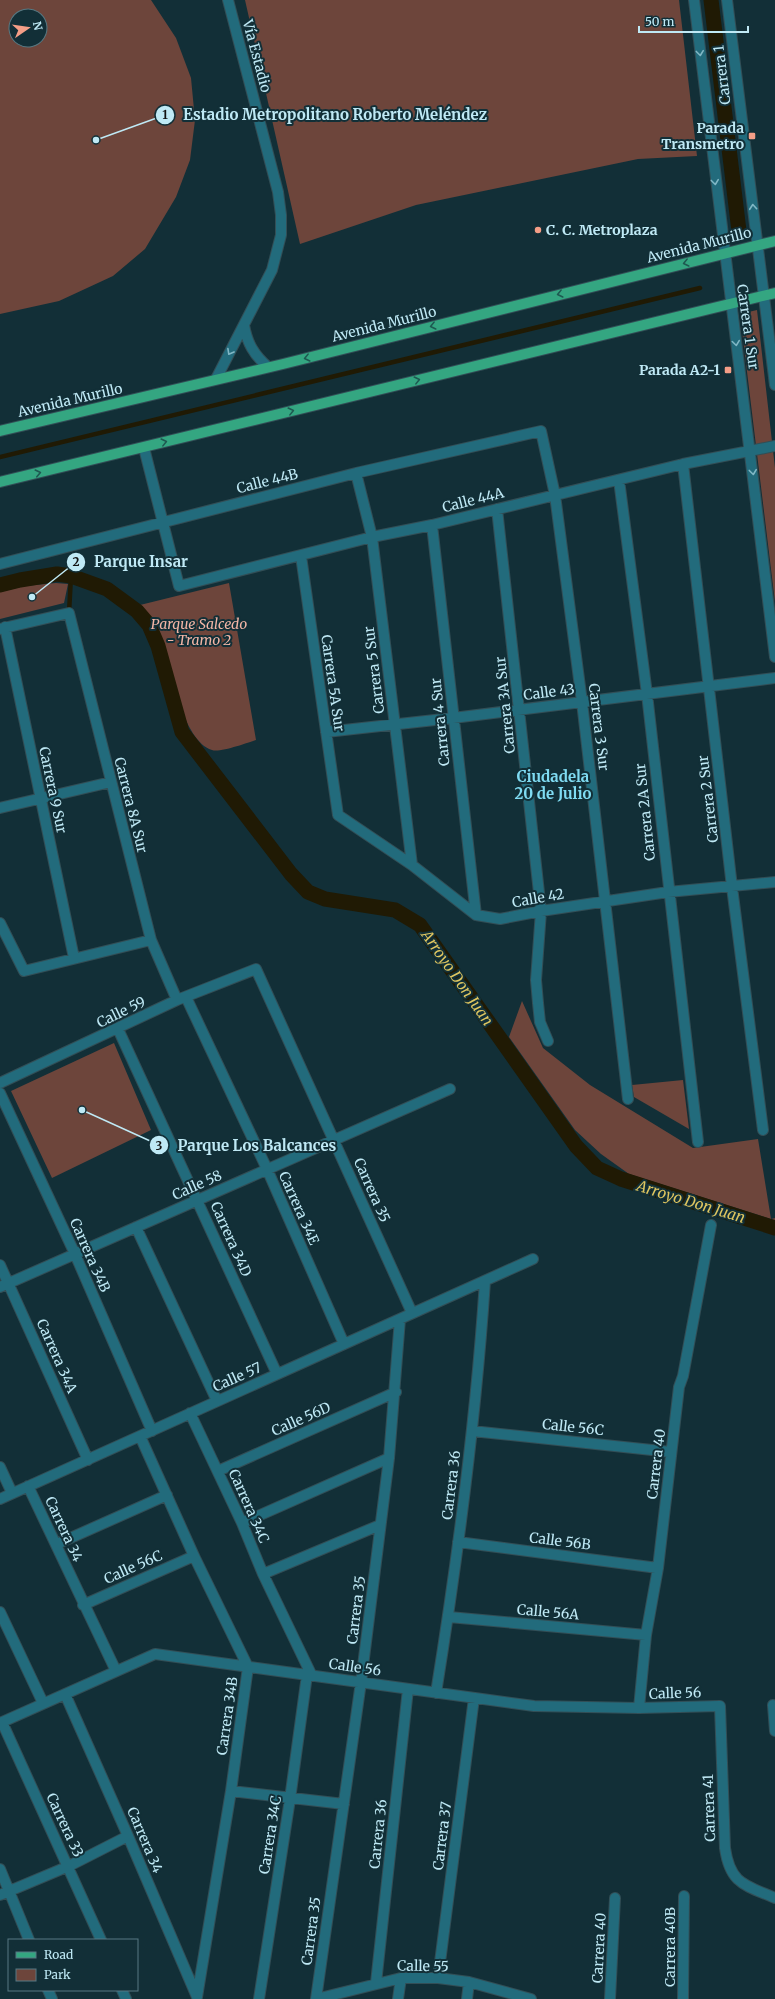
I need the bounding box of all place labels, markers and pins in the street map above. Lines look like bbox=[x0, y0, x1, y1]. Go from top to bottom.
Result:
callout: Estadio Metropolitano Roberto Meléndez bbox=[155, 102, 495, 129]
place label: Parada Transmetro bbox=[661, 119, 744, 153]
marker: Parada Transmetro bbox=[747, 131, 757, 141]
place label: C. C. Metroplaza bbox=[546, 221, 658, 239]
marker: C. C. Metroplaza bbox=[533, 225, 543, 235]
place label: Parada A2-1 bbox=[639, 361, 721, 379]
marker: Parada A2-1 bbox=[723, 365, 733, 375]
callout: Parque Insar bbox=[66, 548, 196, 575]
callout: Parque Los Balcances bbox=[149, 1132, 344, 1159]

